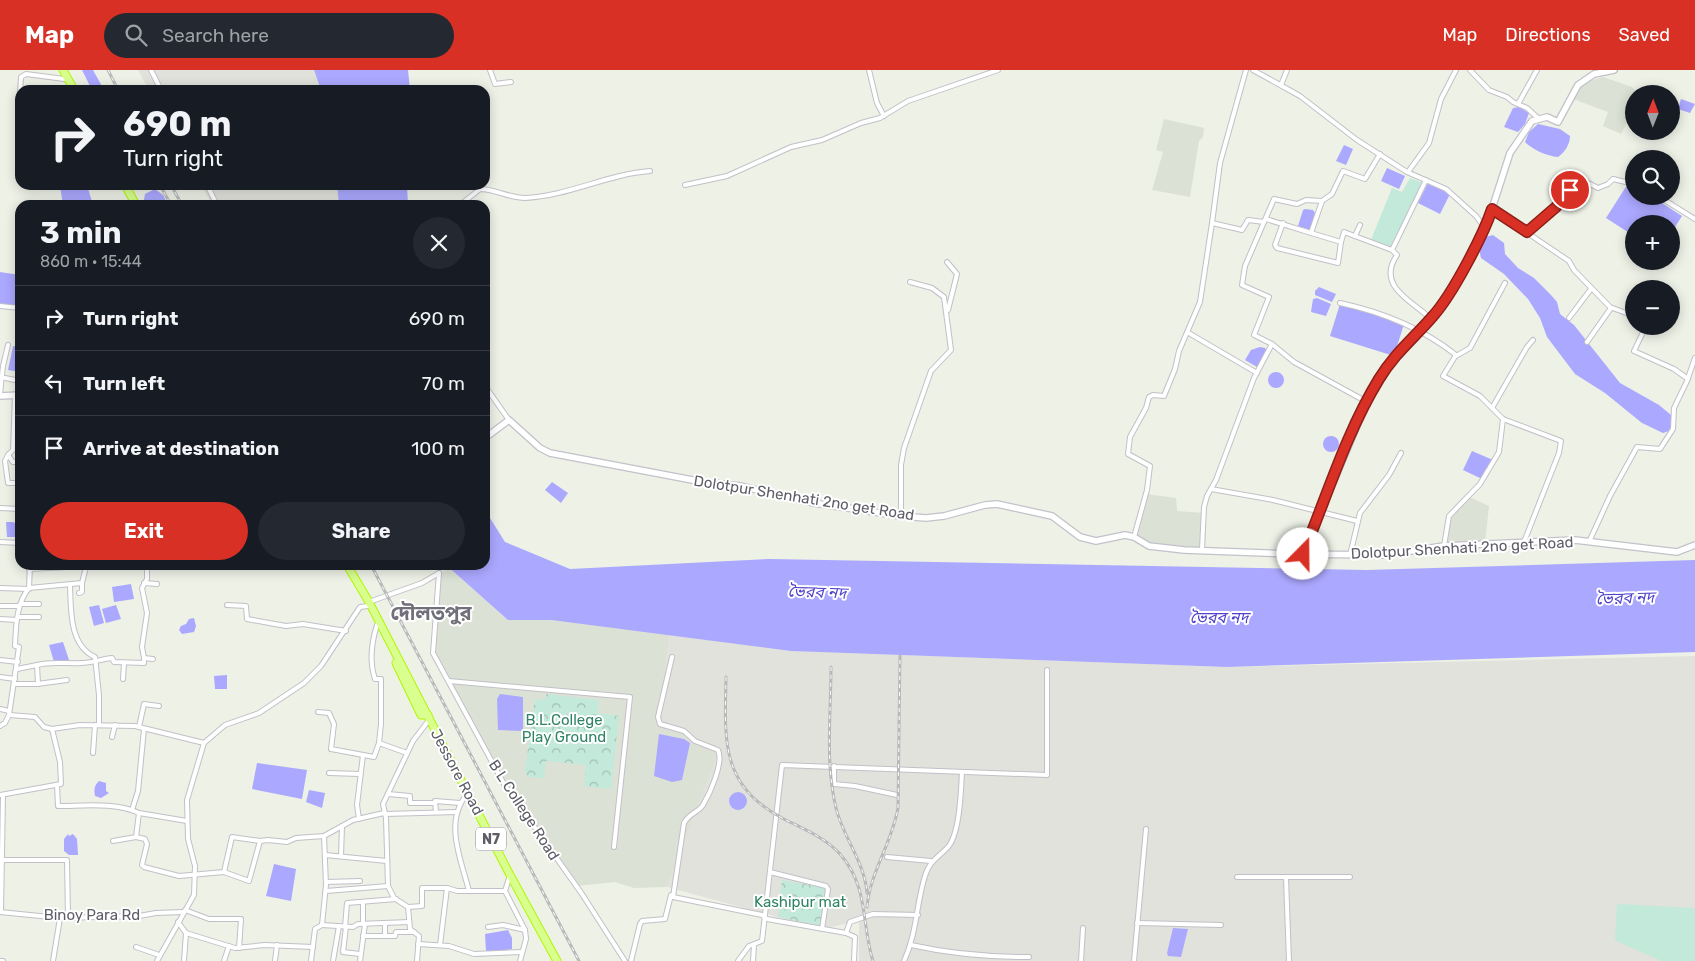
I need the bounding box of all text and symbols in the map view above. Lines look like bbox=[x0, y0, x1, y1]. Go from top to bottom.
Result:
search box bbox=[104, 13, 454, 58]
text: Map bbox=[25, 21, 74, 49]
icon: search bbox=[122, 21, 150, 49]
text: Search here bbox=[162, 24, 269, 47]
text: Map bbox=[1442, 24, 1477, 46]
text: Directions bbox=[1505, 24, 1591, 46]
text: Saved bbox=[1619, 24, 1670, 46]
north arrow bbox=[1625, 85, 1680, 140]
map controls bbox=[1625, 85, 1680, 335]
text: 690 m bbox=[123, 103, 232, 145]
icon: right bbox=[40, 105, 105, 170]
text: Turn right bbox=[123, 145, 223, 172]
button: search bbox=[1625, 150, 1680, 205]
pin bbox=[1549, 169, 1591, 211]
icon: arrive bbox=[1556, 176, 1584, 204]
text: 3 min bbox=[40, 215, 122, 251]
button: + bbox=[1625, 215, 1680, 270]
button: close bbox=[413, 217, 465, 269]
text: 860 m · 15:44 bbox=[40, 252, 142, 271]
button: − bbox=[1625, 280, 1680, 335]
icon: right bbox=[40, 304, 68, 332]
text: Turn right bbox=[83, 307, 178, 330]
text: 690 m bbox=[409, 307, 465, 330]
icon: left bbox=[40, 369, 68, 397]
text: Turn left bbox=[83, 372, 165, 395]
text: 70 m bbox=[422, 372, 465, 395]
icon: arrive bbox=[40, 434, 68, 462]
text: Arrive at destination bbox=[83, 437, 279, 460]
text: 100 m bbox=[411, 437, 465, 460]
street label: Dolotpur Shenhati 2no get Road bbox=[692, 472, 916, 524]
button: Exit bbox=[40, 502, 248, 560]
button: Share bbox=[258, 502, 465, 560]
position arrow bbox=[1276, 527, 1328, 579]
street label: Dolotpur Shenhati 2no get Road bbox=[1350, 533, 1574, 563]
water label: ভৈরব নদ bbox=[787, 581, 850, 603]
water label: ভৈরব নদ bbox=[1595, 587, 1658, 609]
district label: দৌলতপুর bbox=[390, 601, 472, 625]
water label: ভৈরব নদ bbox=[1190, 608, 1251, 627]
park label: B.L.College Play Ground bbox=[522, 711, 606, 746]
street label: Jessore Road bbox=[427, 726, 487, 818]
street label: B L College Road bbox=[485, 756, 563, 864]
road number: N7 bbox=[476, 828, 506, 851]
park label: Kashipur mat bbox=[754, 893, 846, 911]
street label: Binoy Para Rd bbox=[44, 906, 140, 924]

